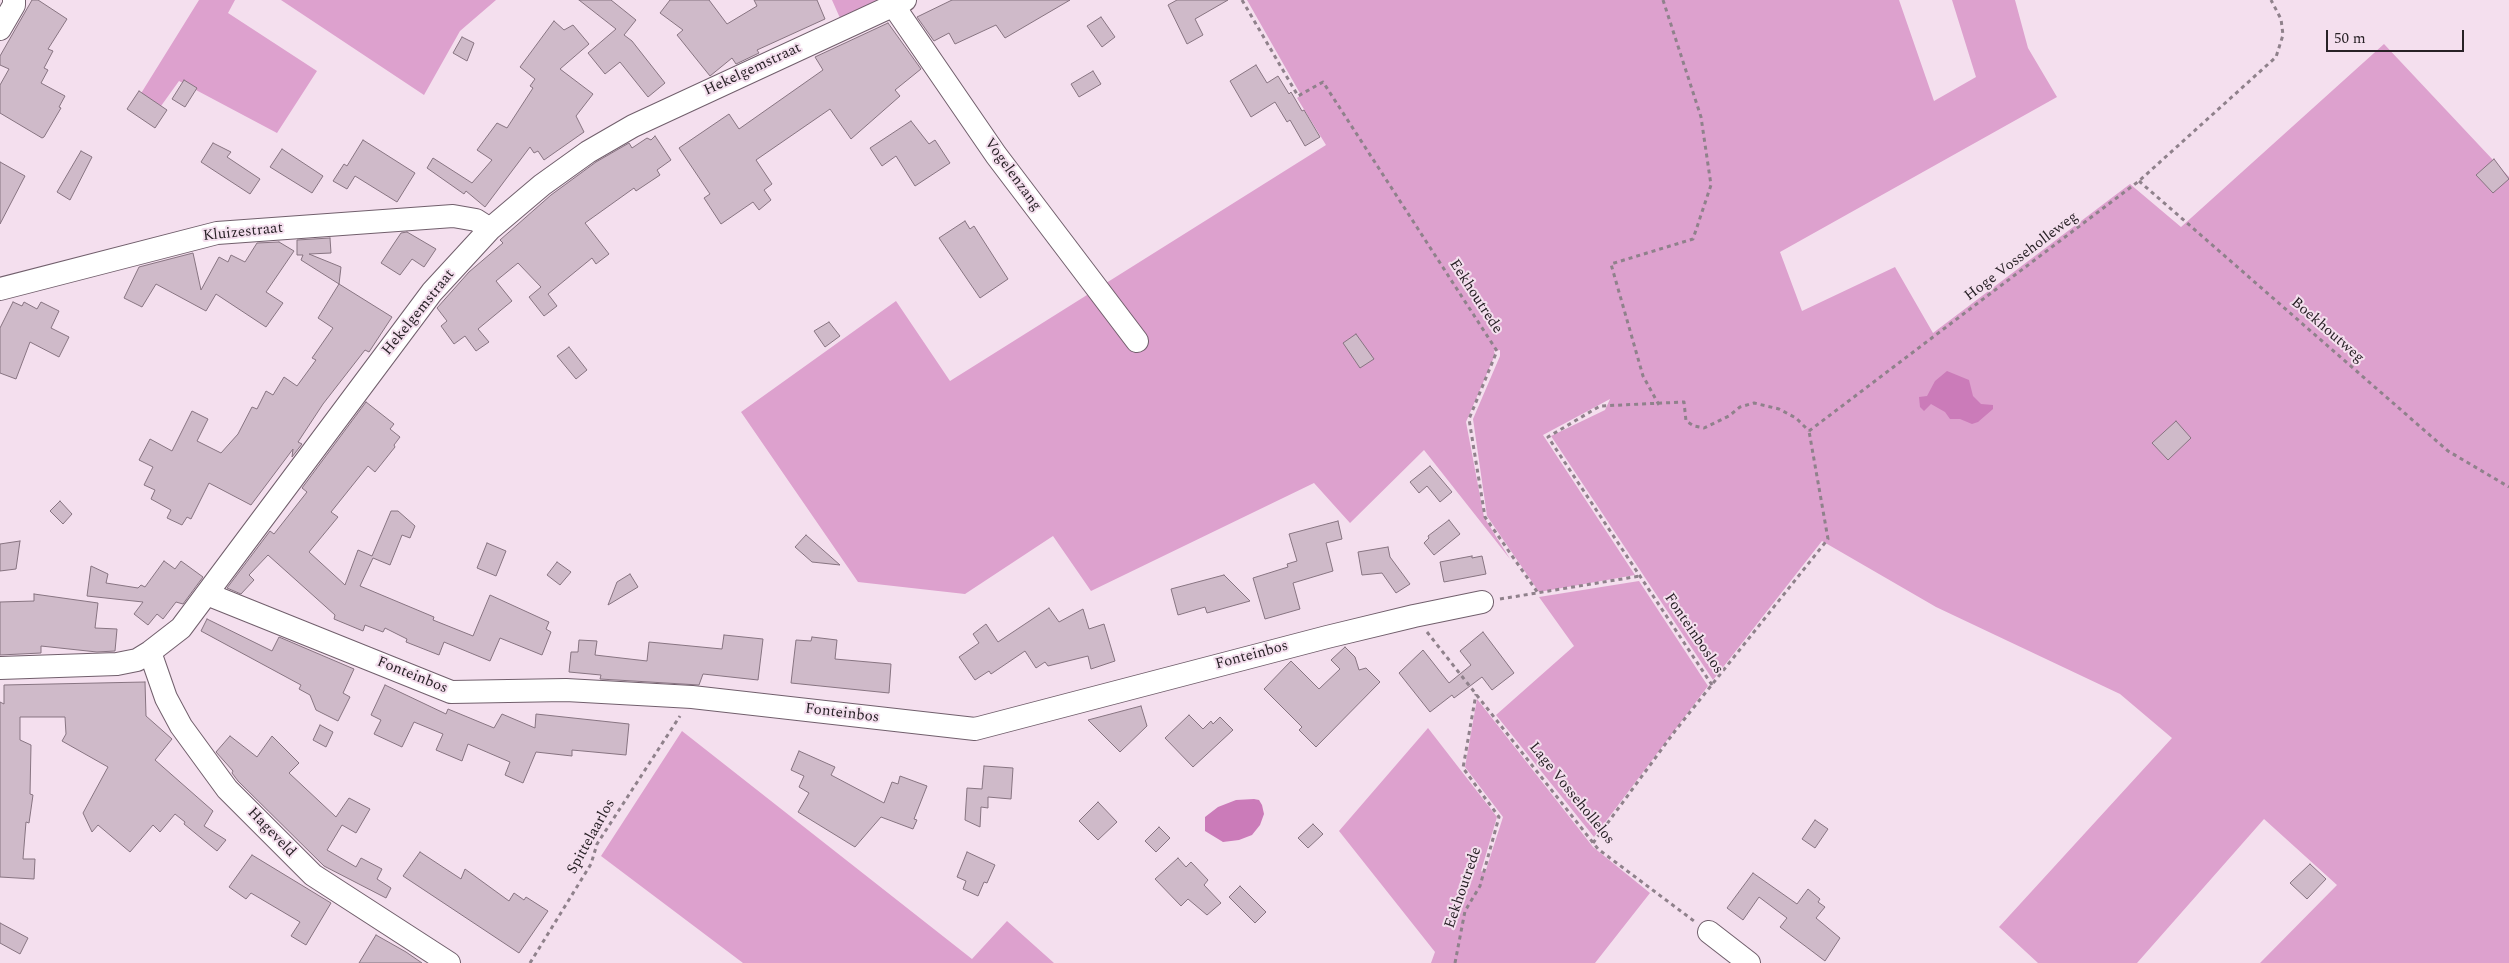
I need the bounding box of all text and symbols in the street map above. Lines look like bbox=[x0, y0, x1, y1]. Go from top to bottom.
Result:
scale bar bbox=[2329, 20, 2466, 52]
text: 50 m bbox=[2334, 27, 2366, 50]
street label: Hekelgemstraat bbox=[702, 40, 804, 100]
street label: Vogelenzang bbox=[980, 135, 1044, 215]
street label: Hoge Vosseholleweg bbox=[1962, 208, 2082, 306]
street label: Kluizestraat bbox=[202, 220, 284, 246]
street label: Eekhoutrede bbox=[1444, 257, 1506, 337]
street label: Hekelgemstraat bbox=[379, 266, 459, 360]
street label: Boekhoutweg bbox=[2287, 294, 2367, 368]
street label: Fonteinboslos bbox=[1659, 590, 1727, 678]
street label: Fonteinbos bbox=[1214, 638, 1290, 674]
street label: Fonteinbos bbox=[374, 654, 450, 698]
street label: Fonteinbos bbox=[804, 701, 880, 727]
street label: Lage Vossehollelos bbox=[1524, 739, 1618, 849]
street label: Spittelaarlos bbox=[564, 796, 620, 878]
street label: Hageveld bbox=[243, 804, 299, 862]
street label: Eekhoutrede bbox=[1442, 845, 1486, 931]

